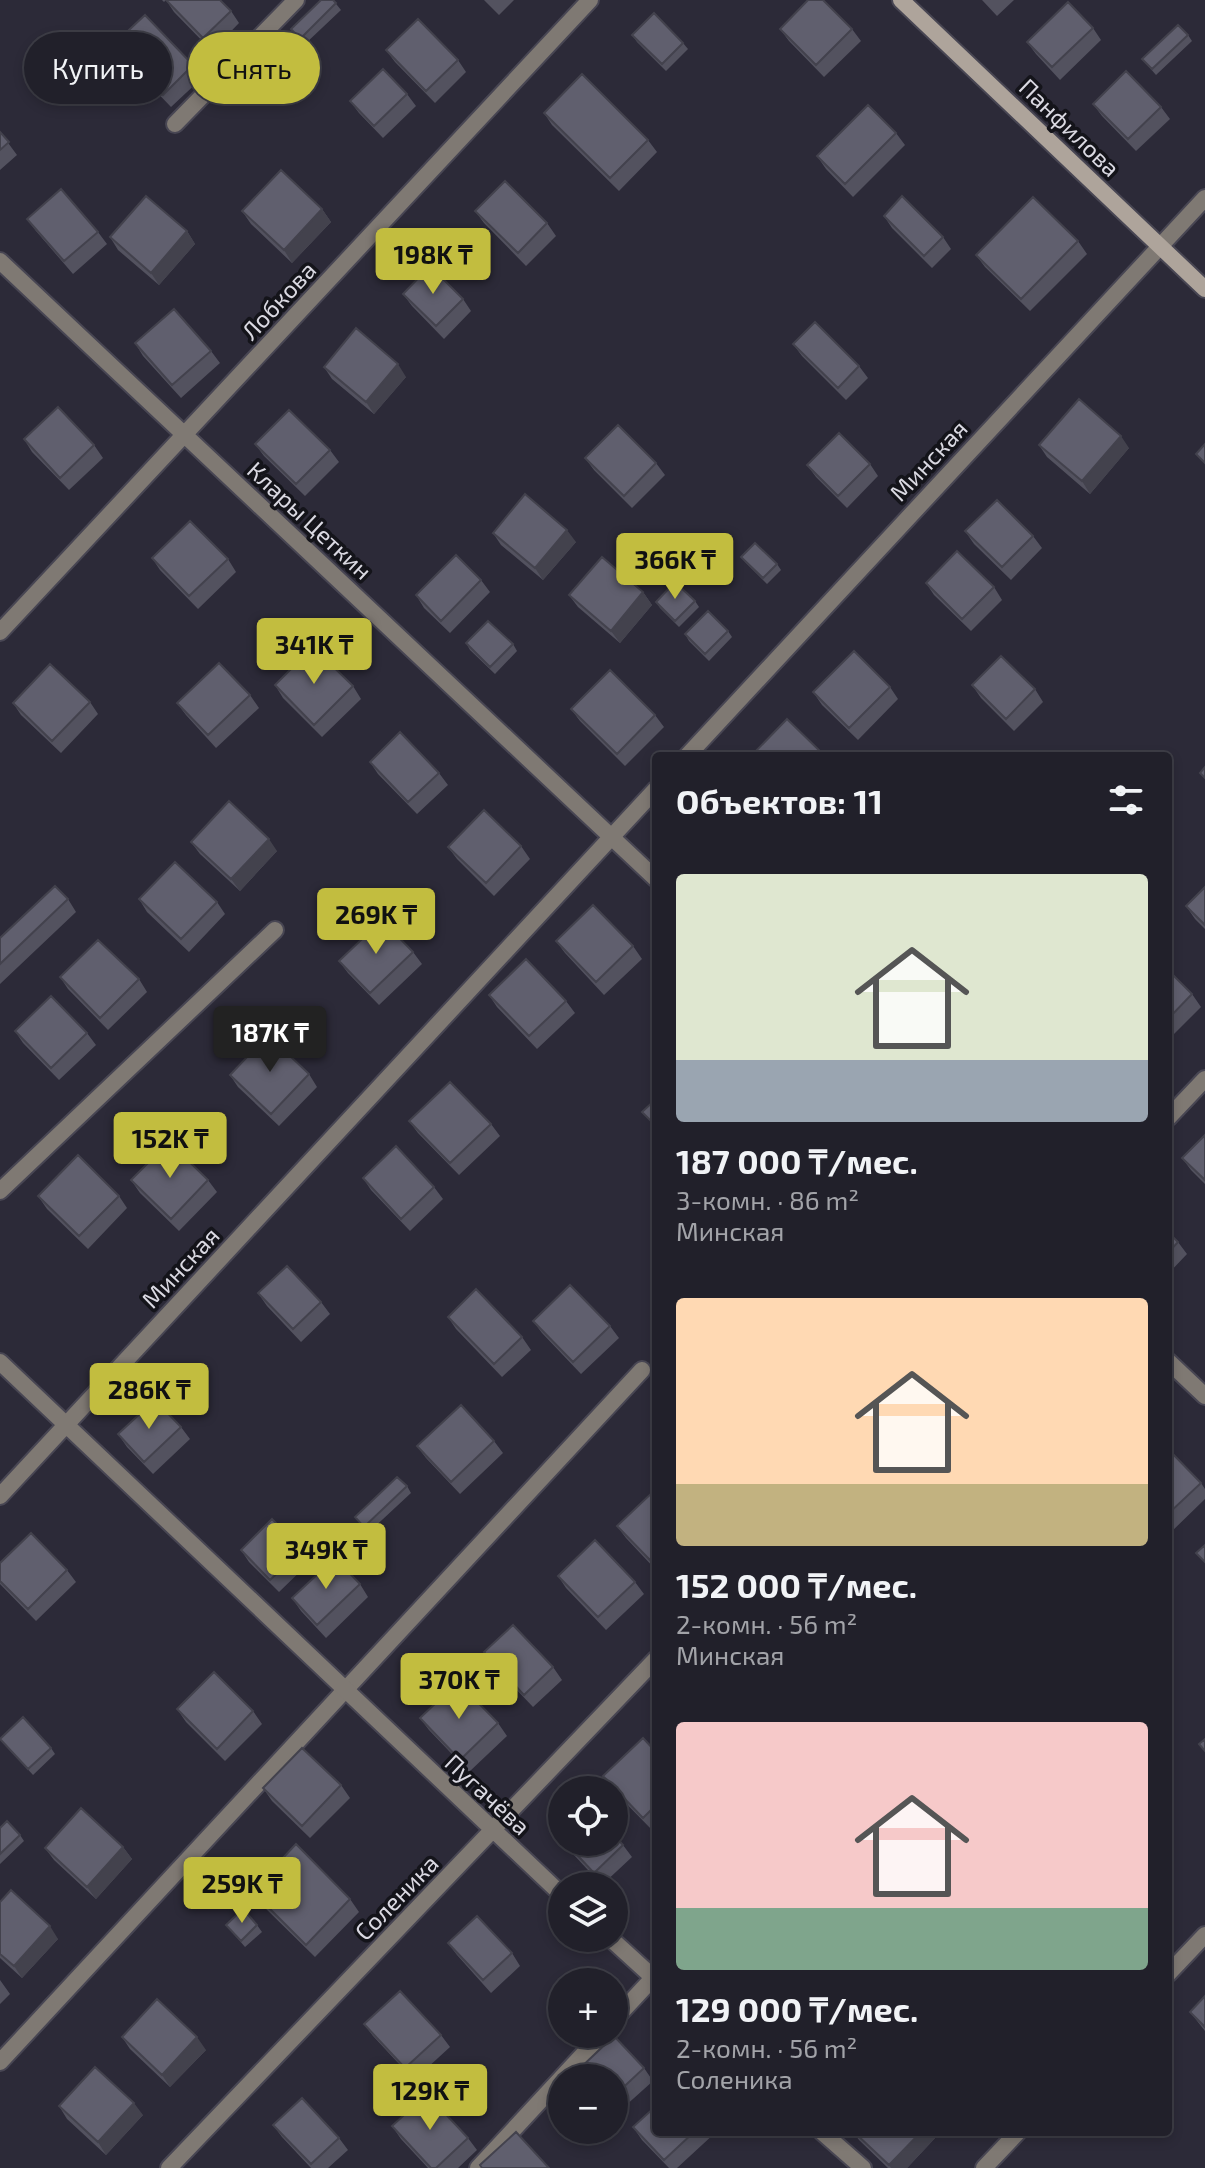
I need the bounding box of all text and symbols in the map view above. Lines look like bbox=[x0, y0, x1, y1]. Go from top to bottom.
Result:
chip: Купить bbox=[24, 32, 172, 104]
chip: Снять bbox=[188, 32, 320, 104]
street label: Панфилова bbox=[1014, 72, 1126, 182]
pin: 198K ₸ bbox=[368, 228, 498, 296]
text: 198K ₸ bbox=[394, 238, 472, 269]
street label: Лобкова bbox=[235, 255, 321, 345]
street label: Минская bbox=[883, 414, 973, 506]
street label: Клары Цеткин bbox=[242, 455, 378, 585]
pin: 366K ₸ bbox=[610, 533, 740, 601]
text: 366K ₸ bbox=[634, 543, 716, 574]
pin: 341K ₸ bbox=[249, 618, 379, 686]
text: 341K ₸ bbox=[275, 628, 353, 659]
icon: filters bbox=[1104, 778, 1148, 822]
text: Объектов: 11 bbox=[676, 780, 883, 821]
pin: 269K ₸ bbox=[311, 888, 441, 956]
text: 269K ₸ bbox=[335, 898, 417, 929]
icon: home bbox=[840, 926, 984, 1070]
pin: 187K ₸ bbox=[205, 1006, 335, 1074]
text: 187K ₸ bbox=[231, 1016, 309, 1047]
pin: 152K ₸ bbox=[105, 1112, 235, 1180]
text: 152K ₸ bbox=[132, 1122, 208, 1153]
text: 187 000 ₸/мес. bbox=[676, 1140, 918, 1181]
text: 3-комн. · 86 m² bbox=[676, 1184, 859, 1215]
text: Минская bbox=[676, 1215, 784, 1246]
street label: Минская bbox=[135, 1221, 225, 1313]
icon: home bbox=[840, 1350, 984, 1494]
pin: 286K ₸ bbox=[84, 1363, 214, 1431]
text: 286K ₸ bbox=[108, 1373, 190, 1404]
pin: 349K ₸ bbox=[261, 1523, 391, 1591]
text: 349K ₸ bbox=[285, 1533, 367, 1564]
text: 152 000 ₸/мес. bbox=[676, 1564, 917, 1605]
text: 2-комн. · 56 m² bbox=[676, 1608, 857, 1639]
text: Минская bbox=[676, 1639, 784, 1670]
pin: 370K ₸ bbox=[394, 1653, 524, 1721]
text: 370K ₸ bbox=[419, 1663, 499, 1694]
street label: Пугачёва bbox=[439, 1747, 536, 1841]
icon: home bbox=[840, 1774, 984, 1918]
map controls bbox=[548, 1776, 628, 2144]
button: locate bbox=[548, 1776, 628, 1856]
street label: Соленика bbox=[348, 1848, 444, 1946]
pin: 259K ₸ bbox=[177, 1857, 307, 1925]
text: 259K ₸ bbox=[202, 1867, 282, 1898]
button: layers bbox=[548, 1872, 628, 1952]
button: + bbox=[548, 1968, 628, 2048]
text: 129 000 ₸/мес. bbox=[676, 1988, 918, 2029]
text: 2-комн. · 56 m² bbox=[676, 2032, 857, 2063]
text: Соленика bbox=[676, 2063, 793, 2094]
pin: 129K ₸ bbox=[365, 2064, 495, 2132]
button: − bbox=[548, 2064, 628, 2144]
text: 129K ₸ bbox=[391, 2074, 469, 2105]

